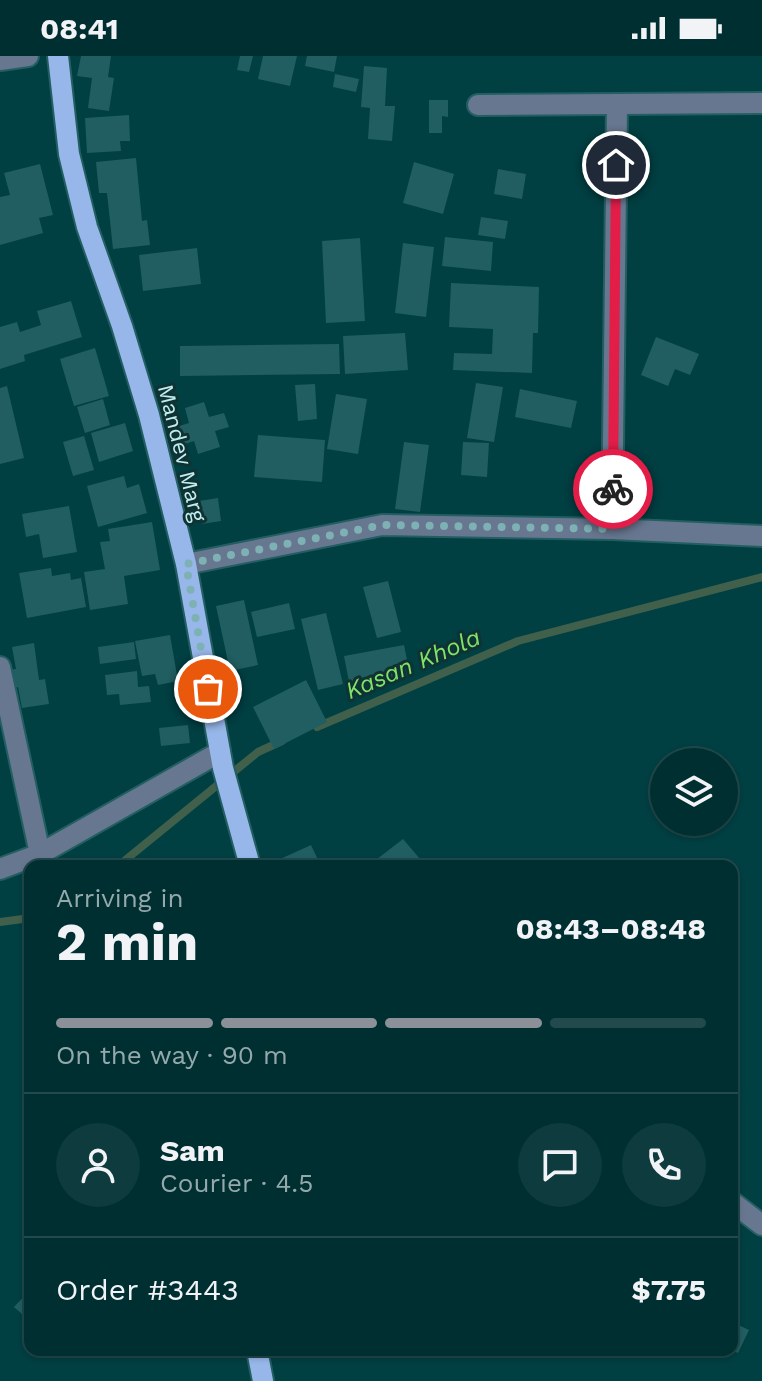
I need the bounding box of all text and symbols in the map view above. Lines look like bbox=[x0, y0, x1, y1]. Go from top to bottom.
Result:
text: 08:41 bbox=[40, 11, 119, 46]
pin bbox=[582, 131, 650, 199]
icon: home bbox=[594, 143, 638, 187]
street label: Mandev Marg bbox=[153, 382, 211, 524]
courier bbox=[573, 449, 653, 529]
icon: bike bbox=[591, 467, 635, 511]
water label: Kasan Khola bbox=[341, 623, 485, 705]
pin bbox=[174, 655, 242, 723]
icon: bag bbox=[186, 667, 230, 711]
map controls bbox=[650, 748, 738, 836]
button: layers bbox=[650, 748, 738, 836]
text: Arriving in bbox=[56, 883, 184, 913]
text: 08:43–08:48 bbox=[516, 911, 706, 946]
text: 2 min bbox=[56, 912, 198, 973]
text: On the way · 90 m bbox=[56, 1040, 288, 1070]
button: person bbox=[56, 1123, 140, 1207]
button: chat bbox=[518, 1123, 602, 1207]
button: phone bbox=[622, 1123, 706, 1207]
text: Sam bbox=[160, 1133, 225, 1168]
text: Courier · 4.5 bbox=[160, 1168, 313, 1198]
text: Order #3443 bbox=[56, 1272, 239, 1307]
text: $7.75 bbox=[631, 1272, 706, 1307]

